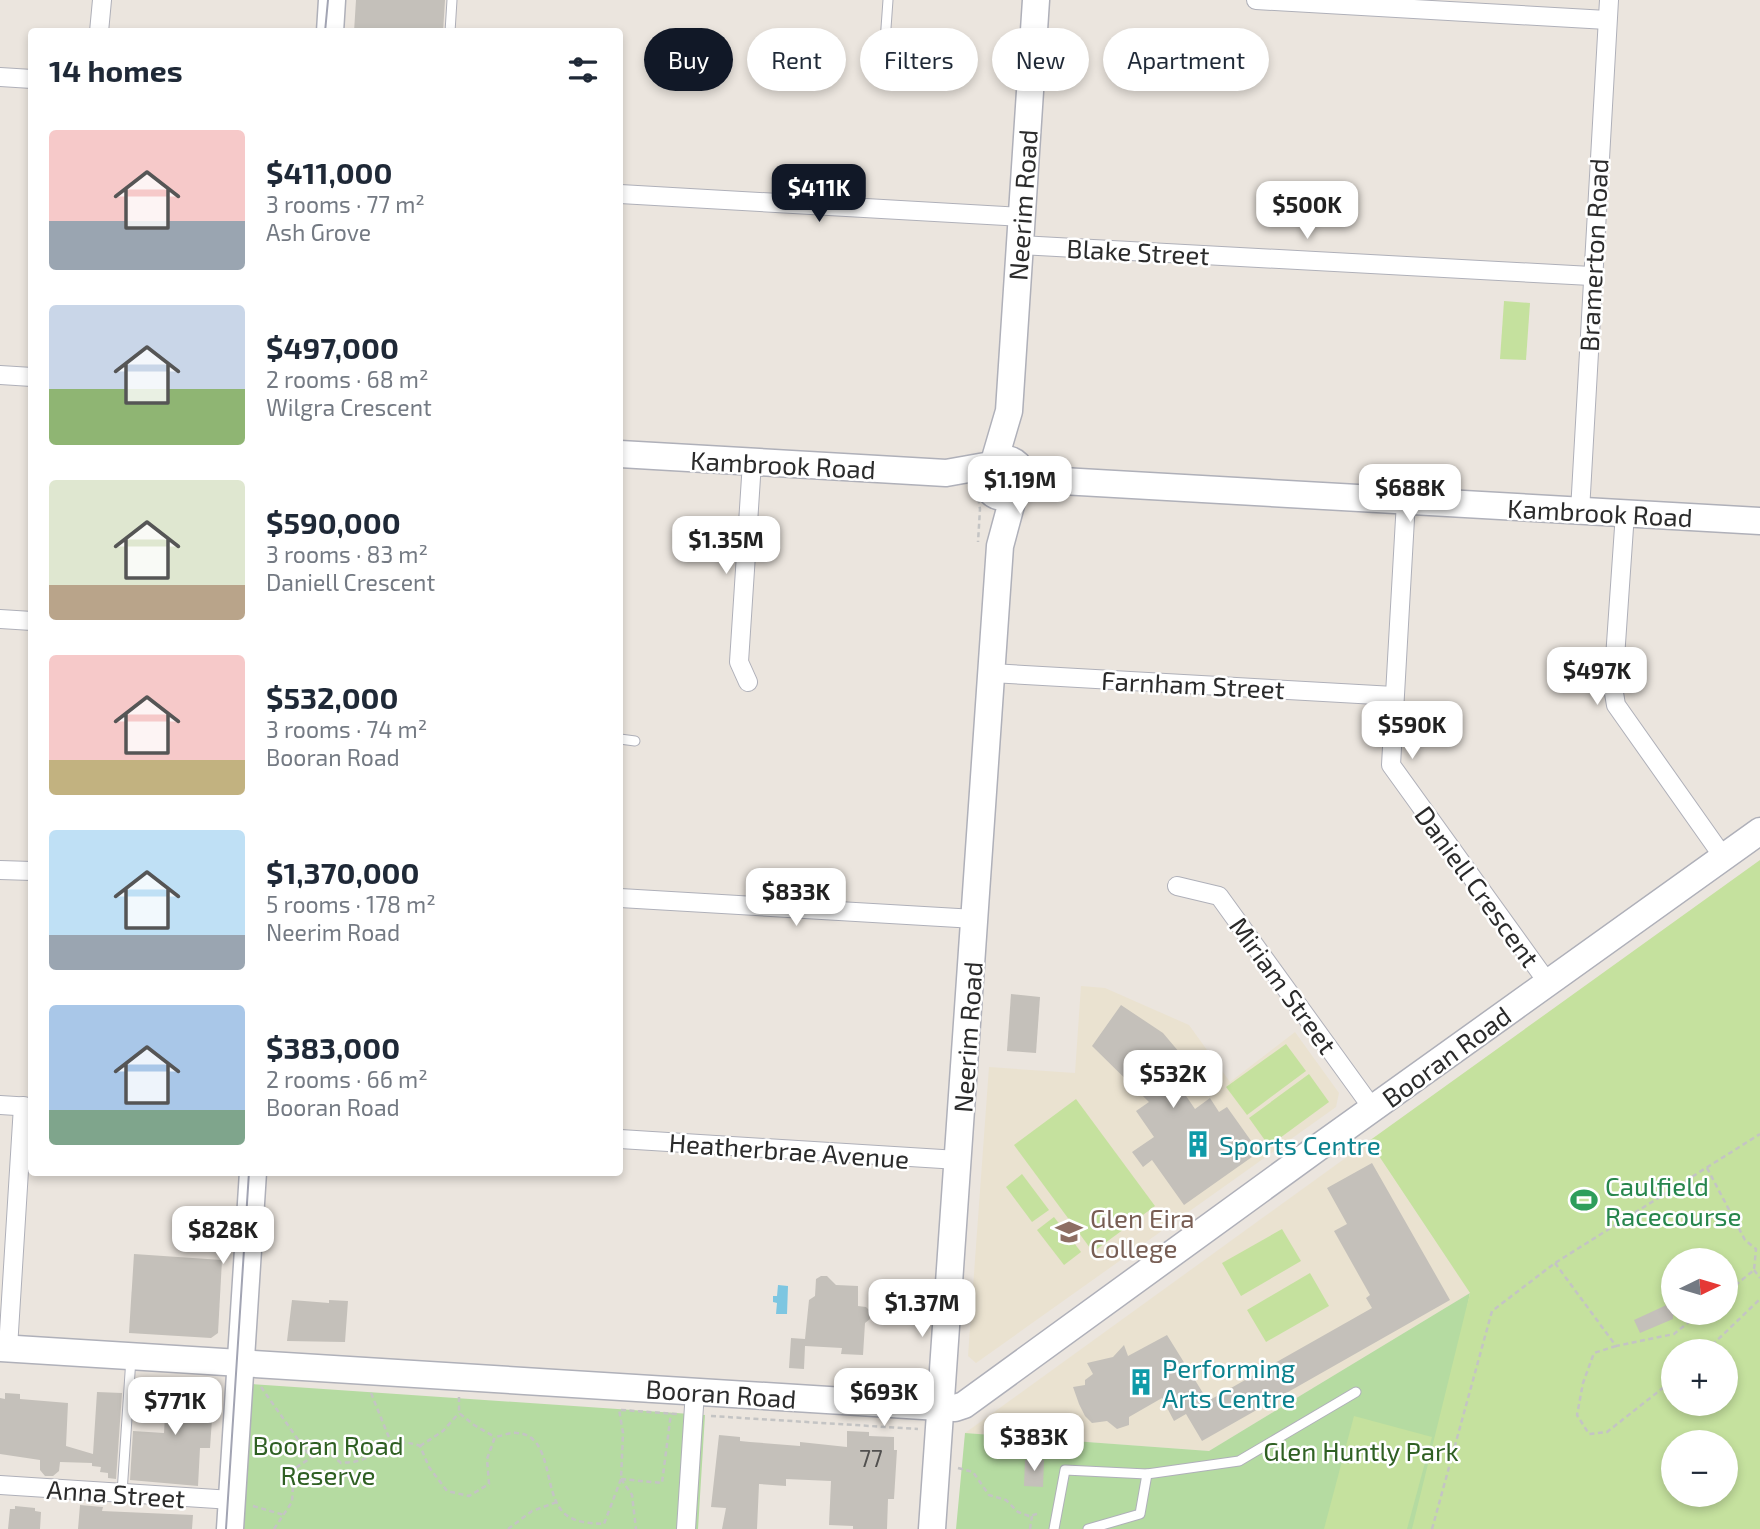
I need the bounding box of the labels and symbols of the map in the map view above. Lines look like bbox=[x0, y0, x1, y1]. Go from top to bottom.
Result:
street label: Neerim Road bbox=[1001, 128, 1043, 282]
street label: Bramerton Road bbox=[1572, 158, 1614, 352]
pin: $411K bbox=[770, 164, 868, 224]
pin: $500K bbox=[1258, 182, 1356, 241]
street label: Blake Street bbox=[1066, 232, 1210, 270]
street label: Kambrook Road bbox=[690, 444, 876, 484]
pin: $1.19M bbox=[963, 456, 1077, 516]
pin: $688K bbox=[1361, 464, 1459, 524]
street label: Kambrook Road bbox=[1507, 492, 1693, 532]
pin: $1.35M bbox=[669, 516, 783, 576]
pin: $497K bbox=[1548, 648, 1646, 707]
street label: Farnham Street bbox=[1101, 664, 1285, 704]
pin: $590K bbox=[1363, 702, 1461, 761]
street label: Daniell Crescent bbox=[1409, 800, 1547, 973]
pin: $833K bbox=[747, 869, 845, 928]
street label: Miriam Street bbox=[1224, 911, 1344, 1059]
street label: Neerim Road bbox=[946, 960, 988, 1114]
street label: Booran Road bbox=[1376, 999, 1516, 1113]
pin: $532K bbox=[1124, 1050, 1222, 1110]
street label: Heatherbrae Avenue bbox=[668, 1126, 910, 1174]
building icon: Sports Centre bbox=[1183, 1129, 1213, 1159]
place label: Sports Centre bbox=[1219, 1129, 1381, 1160]
place label: Caulfield Racecourse bbox=[1605, 1170, 1742, 1231]
sports icon: Caulfield Racecourse bbox=[1569, 1185, 1599, 1215]
place label: Glen Eira College bbox=[1090, 1202, 1195, 1263]
pin: $828K bbox=[174, 1206, 272, 1266]
school or university icon: Glen Eira College bbox=[1054, 1217, 1084, 1247]
north arrow bbox=[1661, 1248, 1738, 1325]
pin: $1.37M bbox=[865, 1280, 979, 1339]
place label: Performing Arts Centre bbox=[1162, 1352, 1295, 1413]
building icon: Performing Arts Centre bbox=[1126, 1367, 1156, 1397]
pin: $693K bbox=[835, 1368, 933, 1428]
street label: Booran Road bbox=[645, 1372, 797, 1414]
pin: $771K bbox=[126, 1378, 224, 1437]
pin: $383K bbox=[985, 1414, 1083, 1473]
park label: Booran Road Reserve bbox=[252, 1429, 404, 1490]
park label: Glen Huntly Park bbox=[1263, 1435, 1459, 1466]
house number: 77 bbox=[859, 1444, 883, 1472]
street label: Anna Street bbox=[46, 1473, 186, 1513]

